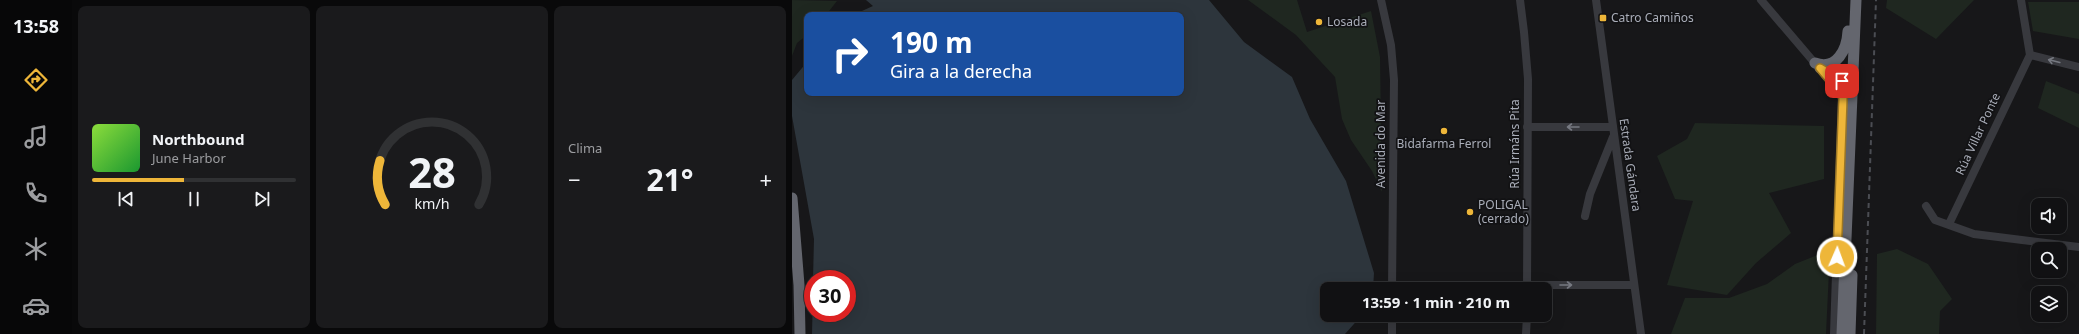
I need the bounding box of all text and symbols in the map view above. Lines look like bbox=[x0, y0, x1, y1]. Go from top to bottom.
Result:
place label: Catro Camiños bbox=[1611, 9, 1694, 26]
place label: Losada bbox=[1327, 13, 1367, 30]
marker: Catro Camiños bbox=[1598, 13, 1608, 23]
text: 13:58 bbox=[13, 14, 59, 38]
marker: Losada bbox=[1314, 17, 1324, 27]
text: 190 m bbox=[890, 23, 973, 61]
icon: right bbox=[824, 28, 876, 80]
one-way arrow bbox=[2048, 57, 2061, 64]
text: Gira a la derecha bbox=[890, 59, 1032, 83]
pin bbox=[1825, 64, 1859, 98]
icon: directions bbox=[22, 66, 50, 94]
icon: arrive bbox=[1831, 70, 1853, 92]
street label: Rúa Villar Ponte bbox=[1951, 90, 2004, 178]
street label: Rúa Irmáns Pita bbox=[1506, 99, 1523, 189]
street label: Avenida do Mar bbox=[1372, 100, 1389, 188]
street label: Estrada Gándara bbox=[1616, 117, 1645, 213]
icon: music bbox=[22, 123, 50, 151]
one-way arrow bbox=[1567, 123, 1580, 131]
marker: Bidafarma Ferrol bbox=[1439, 126, 1449, 136]
text: Northbound bbox=[152, 129, 244, 149]
place label: Bidafarma Ferrol bbox=[1397, 135, 1491, 152]
text: Clima bbox=[568, 139, 602, 157]
text: 28 bbox=[408, 144, 456, 200]
text: June Harbor bbox=[152, 149, 226, 167]
text: 21° bbox=[646, 159, 694, 200]
text: − bbox=[568, 164, 581, 194]
text: + bbox=[759, 164, 772, 194]
icon: phone bbox=[22, 179, 50, 207]
icon: previous bbox=[115, 188, 137, 210]
icon: pause bbox=[183, 188, 205, 210]
icon: next bbox=[251, 188, 273, 210]
text: km/h bbox=[414, 194, 450, 213]
place label: POLIGAL (cerrado) bbox=[1478, 196, 1529, 227]
map controls bbox=[2031, 198, 2067, 322]
button: sound bbox=[2031, 198, 2067, 234]
marker: POLIGAL (cerrado) bbox=[1465, 207, 1475, 217]
icon: climate bbox=[22, 235, 50, 263]
position arrow bbox=[1816, 236, 1858, 278]
button: search bbox=[2031, 242, 2067, 278]
speed limit sign: 30 bbox=[804, 270, 856, 322]
one-way arrow bbox=[1559, 281, 1572, 289]
button: layers bbox=[2031, 286, 2067, 322]
icon: car bbox=[22, 292, 50, 320]
text: 13:59 · 1 min · 210 m bbox=[1362, 292, 1510, 312]

